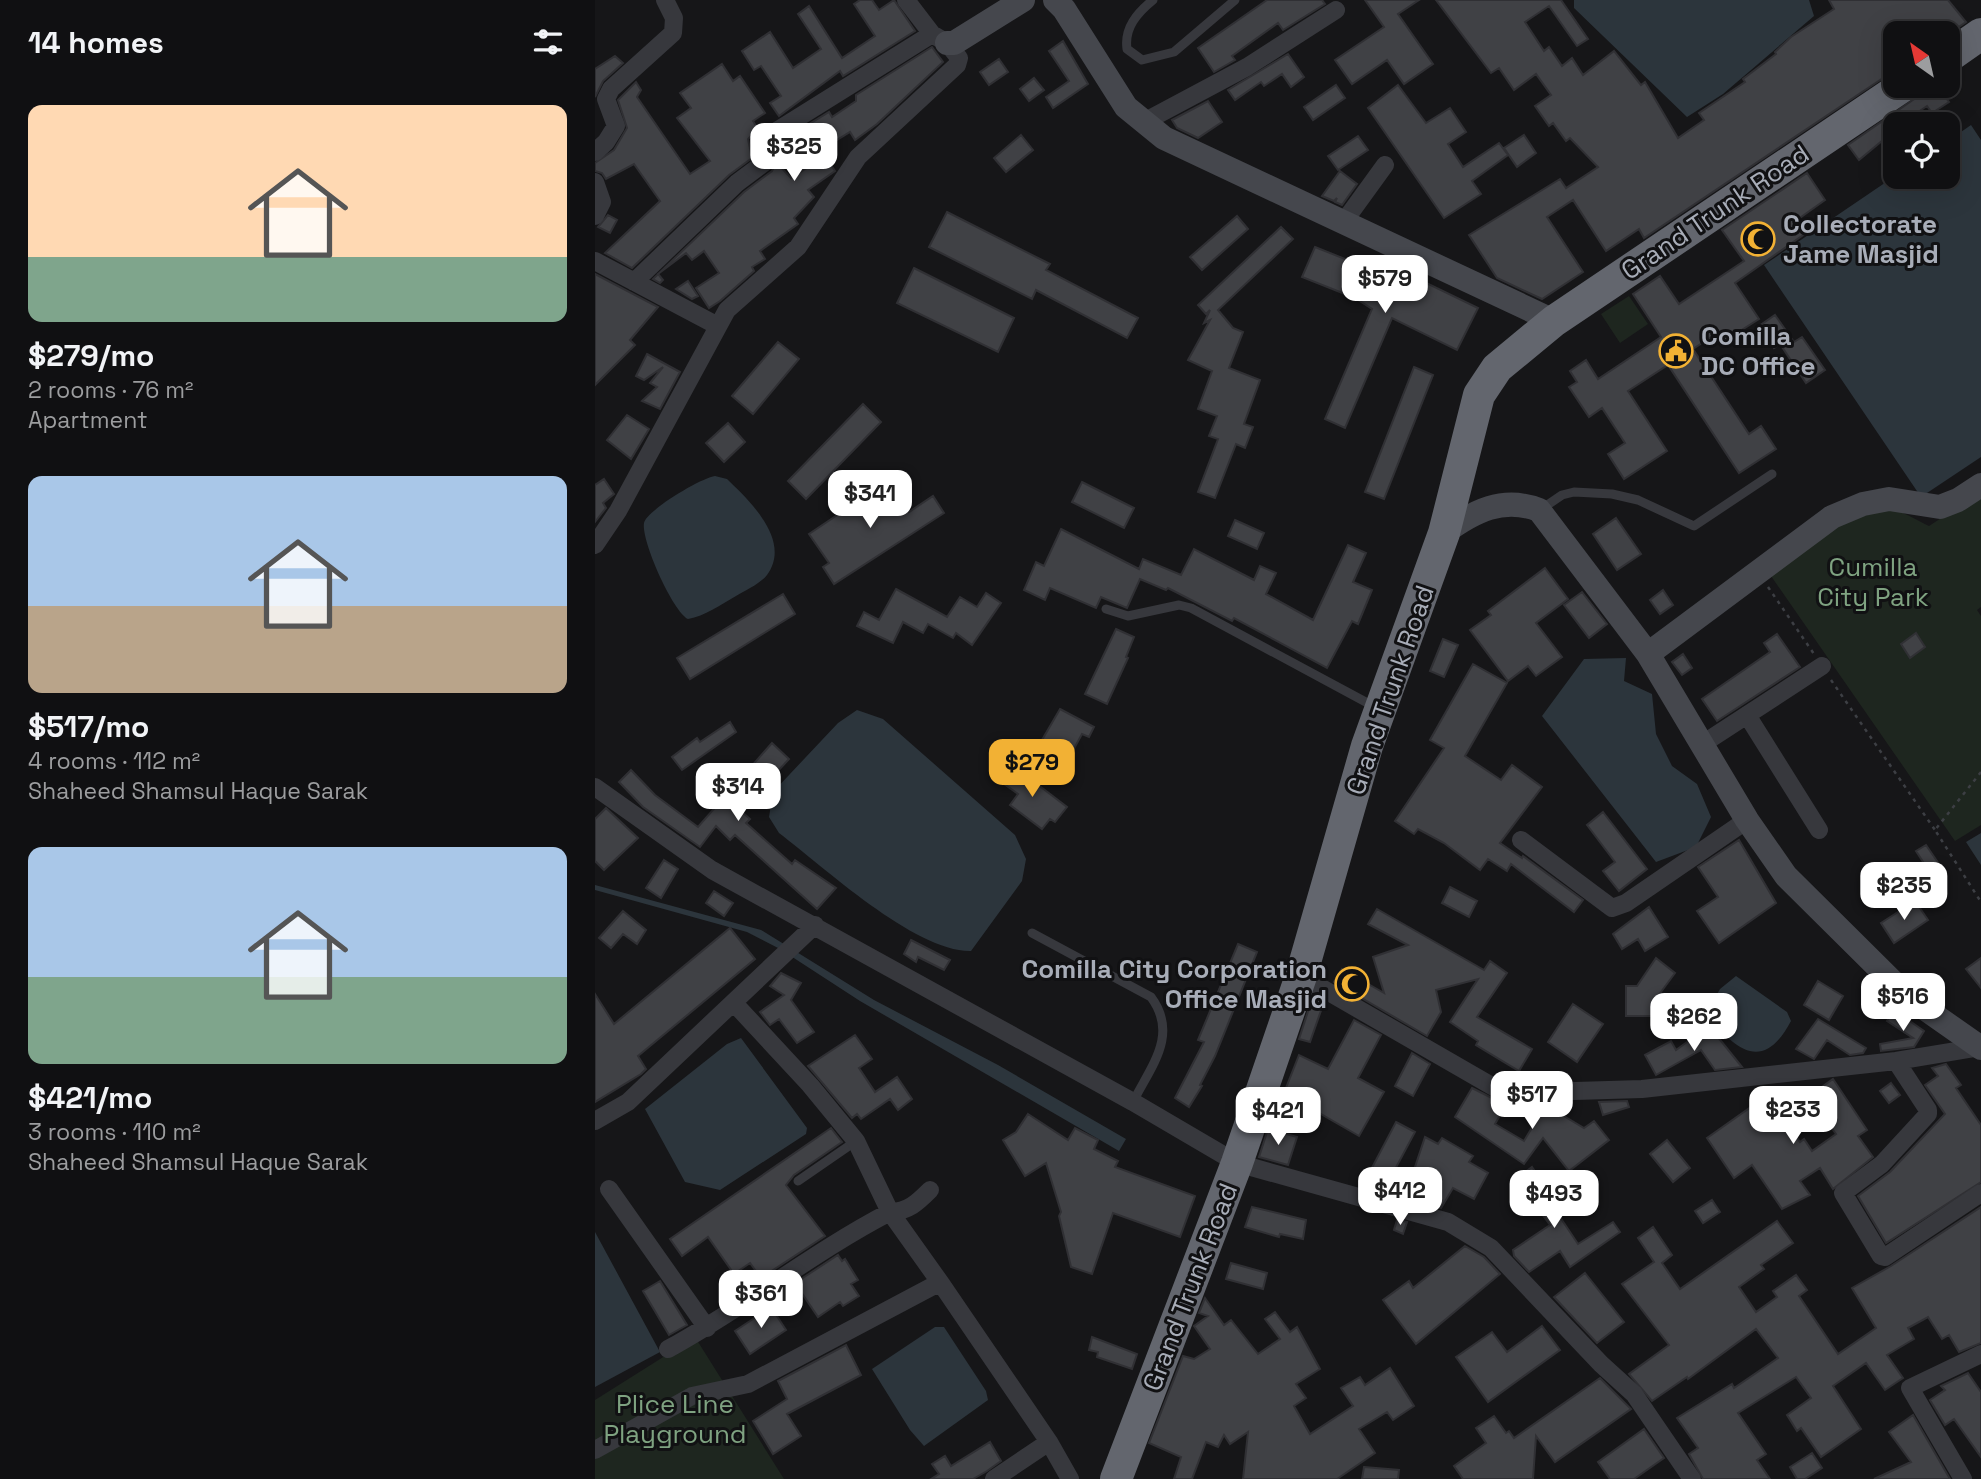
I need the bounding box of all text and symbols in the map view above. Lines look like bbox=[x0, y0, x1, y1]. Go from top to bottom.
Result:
north arrow bbox=[1883, 21, 1960, 98]
map controls bbox=[1883, 21, 1960, 189]
text: 14 homes bbox=[28, 23, 164, 62]
icon: filters bbox=[529, 23, 567, 61]
button: locate bbox=[1883, 112, 1960, 189]
pin: $325 bbox=[753, 124, 835, 183]
text: $325 bbox=[766, 131, 822, 161]
street label: Grand Trunk Road bbox=[1614, 136, 1816, 288]
icon: home bbox=[235, 150, 361, 276]
place label: Collectorate Jame Masjid bbox=[1783, 207, 1939, 271]
mosque icon: Collectorate Jame Masjid bbox=[1739, 220, 1777, 258]
pin: $579 bbox=[1344, 256, 1426, 315]
text: $579 bbox=[1358, 263, 1412, 293]
place label: Comilla DC Office bbox=[1701, 319, 1815, 383]
public building icon: Comilla DC Office bbox=[1657, 332, 1695, 370]
text: $279/mo bbox=[28, 336, 154, 375]
text: 2 rooms · 76 m² bbox=[28, 375, 193, 405]
text: Apartment bbox=[28, 405, 148, 435]
pin: $341 bbox=[829, 470, 911, 530]
text: $341 bbox=[844, 478, 896, 508]
icon: home bbox=[235, 521, 361, 647]
park label: Cumilla City Park bbox=[1817, 550, 1929, 614]
street label: Grand Trunk Road bbox=[1338, 581, 1442, 799]
text: $517/mo bbox=[28, 707, 149, 746]
pin: $279 bbox=[991, 740, 1073, 799]
text: 4 rooms · 112 m² bbox=[28, 746, 200, 776]
text: $279 bbox=[1005, 747, 1059, 777]
pin: $314 bbox=[697, 764, 779, 823]
text: $314 bbox=[712, 771, 764, 801]
text: Shaheed Shamsul Haque Sarak bbox=[28, 776, 368, 806]
pin: $235 bbox=[1863, 862, 1945, 922]
text: $235 bbox=[1876, 870, 1932, 900]
icon: home bbox=[235, 892, 361, 1018]
place label: Comilla City Corporation Office Masjid bbox=[1021, 952, 1327, 1016]
mosque icon: Comilla City Corporation Office Masjid bbox=[1333, 965, 1371, 1003]
pin: $516 bbox=[1862, 974, 1944, 1033]
text: $516 bbox=[1877, 981, 1929, 1011]
pin: $262 bbox=[1653, 993, 1735, 1053]
text: $262 bbox=[1666, 1001, 1722, 1031]
pin: $517 bbox=[1491, 1072, 1573, 1131]
text: $421/mo bbox=[28, 1078, 152, 1117]
text: $517 bbox=[1507, 1079, 1557, 1109]
pin: $233 bbox=[1752, 1086, 1834, 1146]
pin: $421 bbox=[1237, 1088, 1319, 1147]
text: $233 bbox=[1765, 1094, 1821, 1124]
text: $421 bbox=[1252, 1095, 1304, 1125]
text: 3 rooms · 110 m² bbox=[28, 1117, 201, 1147]
text: Shaheed Shamsul Haque Sarak bbox=[28, 1147, 368, 1177]
pin: $412 bbox=[1359, 1168, 1441, 1227]
pin: $493 bbox=[1513, 1170, 1595, 1230]
text: $412 bbox=[1374, 1175, 1426, 1205]
street label: Grand Trunk Road bbox=[1135, 1178, 1245, 1396]
text: $493 bbox=[1526, 1178, 1582, 1208]
pin: $361 bbox=[720, 1270, 802, 1330]
text: $361 bbox=[735, 1278, 787, 1308]
park label: Plice Line Playground bbox=[603, 1387, 747, 1451]

